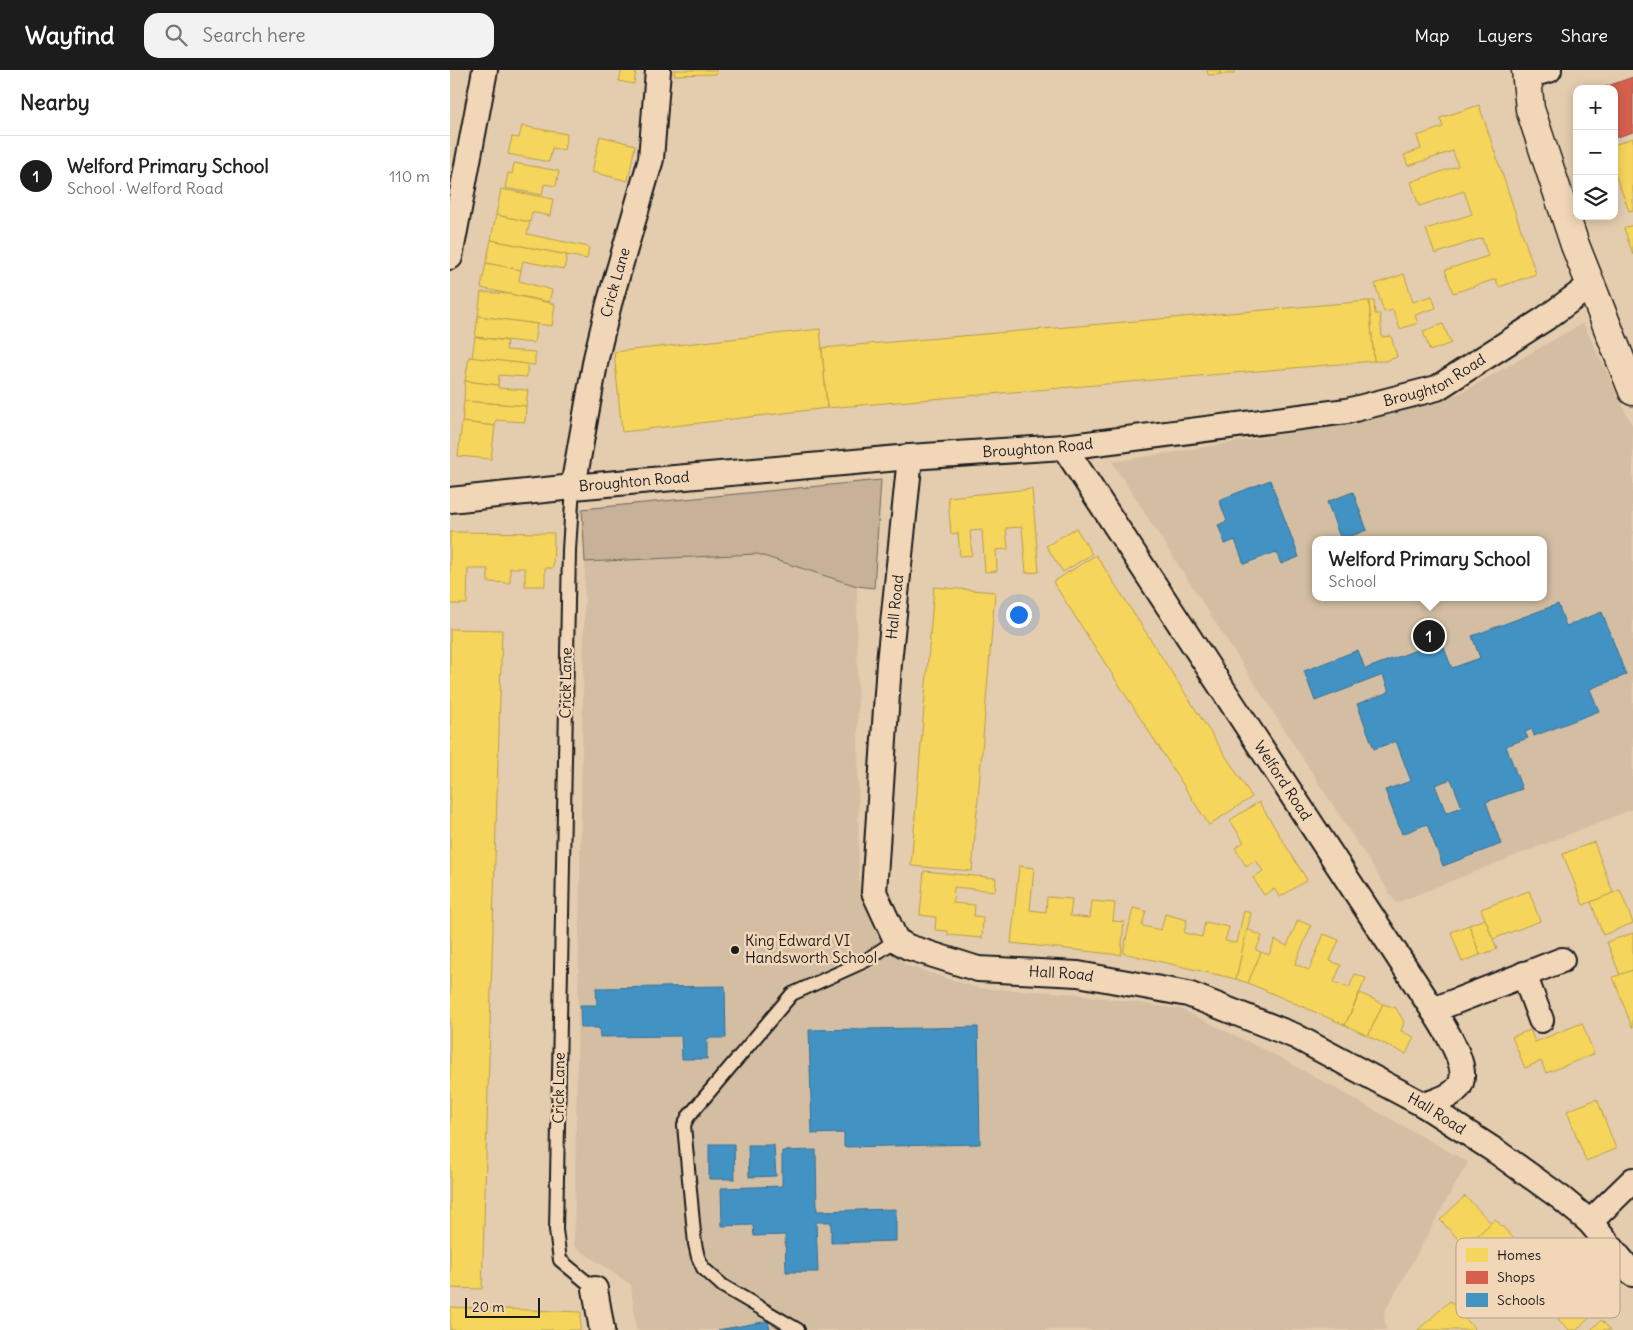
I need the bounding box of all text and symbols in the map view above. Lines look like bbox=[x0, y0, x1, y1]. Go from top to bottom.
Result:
search box bbox=[144, 13, 494, 58]
text: Wayfind bbox=[25, 20, 114, 50]
icon: search bbox=[162, 21, 190, 49]
text: Search here bbox=[202, 23, 306, 47]
text: Map bbox=[1414, 24, 1449, 47]
text: Layers bbox=[1477, 24, 1533, 47]
text: Share bbox=[1561, 24, 1608, 47]
map controls bbox=[1573, 85, 1618, 220]
button: + bbox=[1573, 85, 1618, 130]
text: Nearby bbox=[20, 89, 90, 116]
button: − bbox=[1573, 130, 1618, 175]
text: Welford Primary School bbox=[67, 154, 269, 178]
text: 1 bbox=[33, 166, 39, 186]
text: 110 m bbox=[389, 166, 430, 186]
button: layers bbox=[1573, 175, 1618, 220]
text: School · Welford Road bbox=[67, 178, 223, 198]
street label: Crick Lane bbox=[596, 245, 634, 319]
street label: Broughton Road bbox=[1381, 349, 1489, 410]
street label: Broughton Road bbox=[982, 433, 1094, 461]
street label: Broughton Road bbox=[578, 467, 690, 495]
popup bbox=[1312, 536, 1547, 601]
text: Welford Primary School bbox=[1329, 547, 1530, 571]
text: School bbox=[1329, 571, 1376, 591]
street label: Hall Road bbox=[882, 574, 907, 640]
your location bbox=[1006, 602, 1032, 628]
pin: 1 bbox=[1413, 617, 1445, 655]
street label: Crick Lane bbox=[555, 647, 576, 719]
street label: Welford Road bbox=[1250, 737, 1316, 824]
place label: King Edward VI Handsworth School bbox=[745, 931, 877, 967]
marker: King Edward VI Handsworth School bbox=[729, 944, 741, 956]
street label: Hall Road bbox=[1028, 962, 1095, 986]
street label: Crick Lane bbox=[548, 1052, 569, 1124]
street label: Hall Road bbox=[1405, 1088, 1470, 1138]
legend bbox=[1456, 1238, 1620, 1318]
text: Homes bbox=[1497, 1246, 1541, 1264]
text: Shops bbox=[1497, 1268, 1535, 1286]
text: Schools bbox=[1497, 1291, 1545, 1309]
scale bar bbox=[465, 1295, 540, 1318]
text: 20 m bbox=[472, 1298, 505, 1316]

